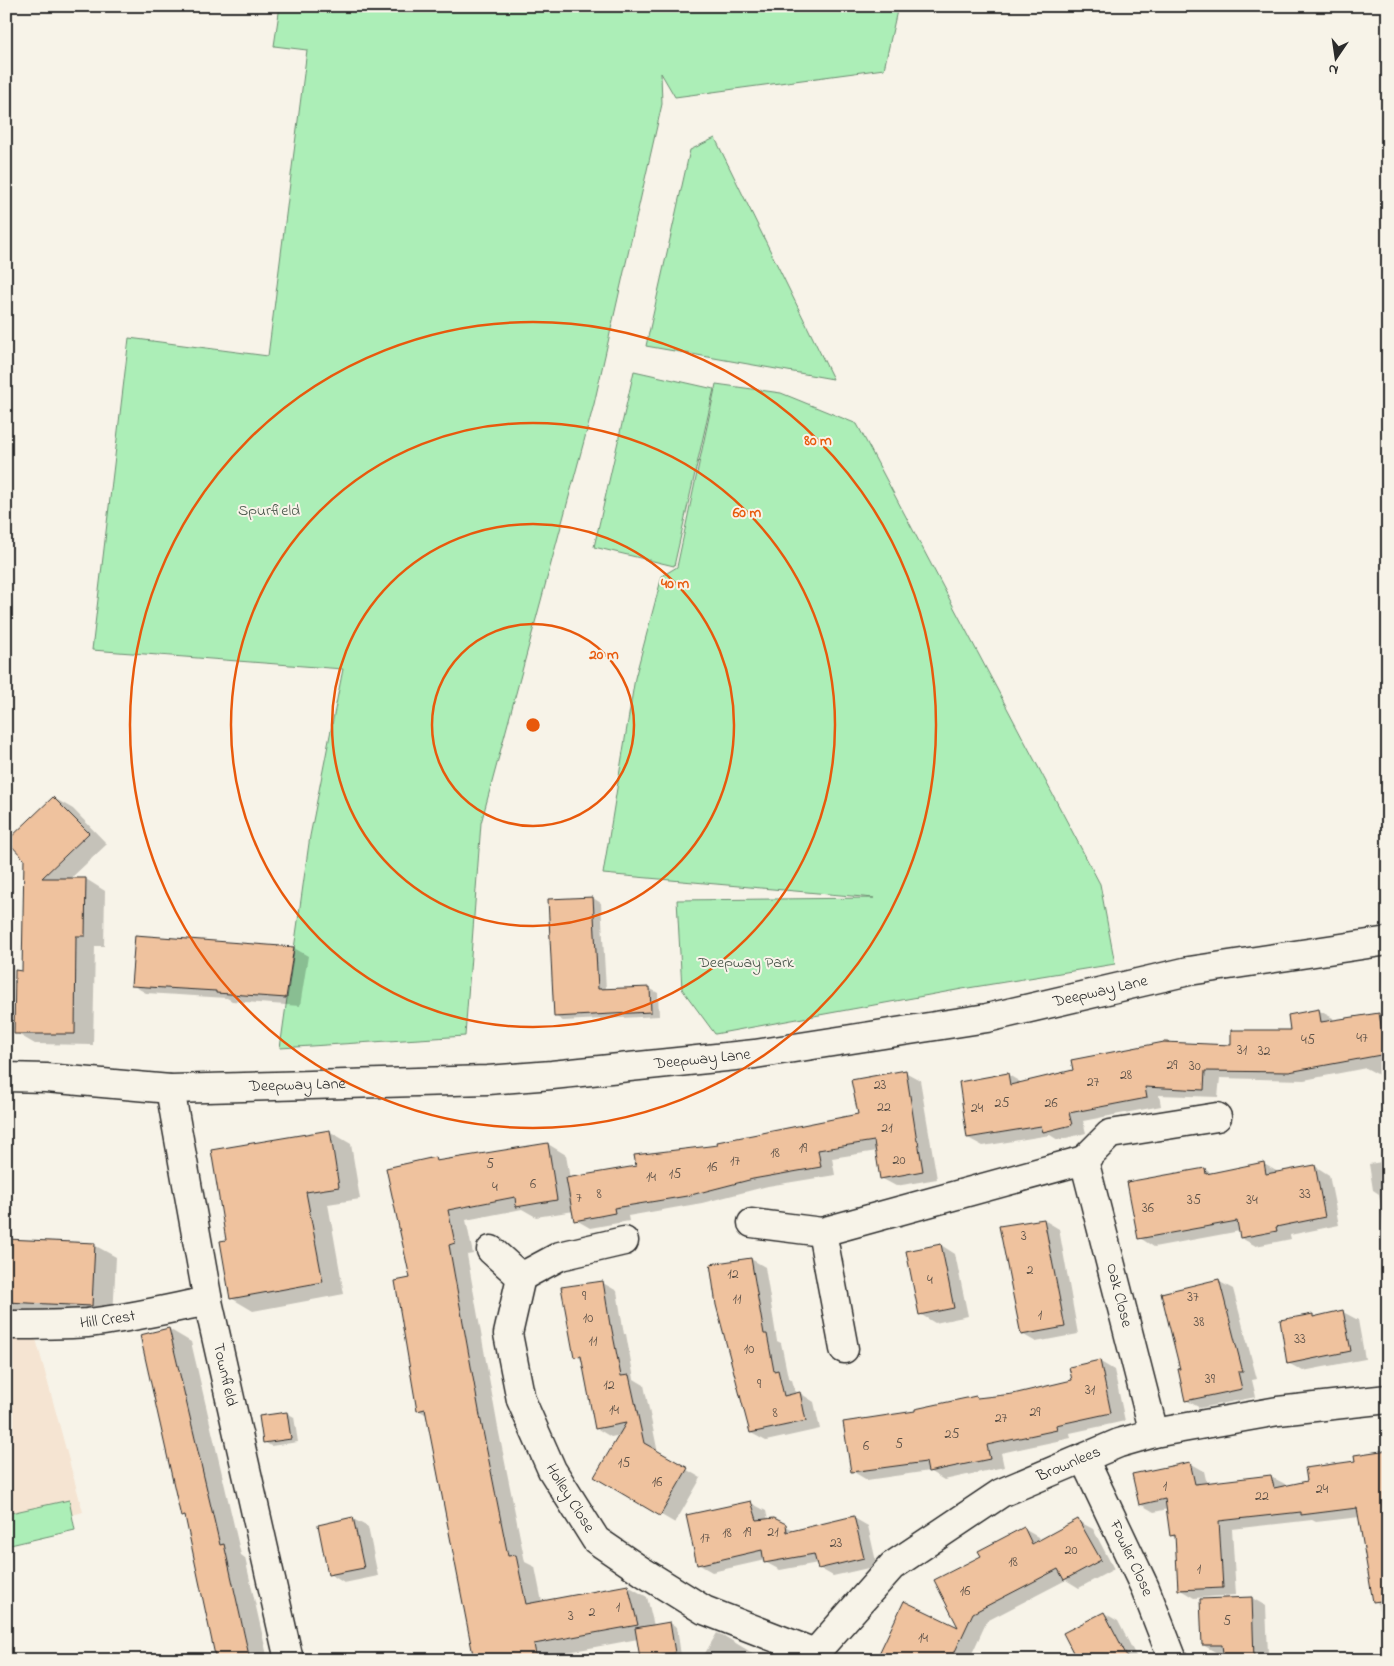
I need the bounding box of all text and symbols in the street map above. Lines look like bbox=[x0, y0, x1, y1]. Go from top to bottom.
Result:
north arrow bbox=[1312, 32, 1362, 82]
text: N bbox=[1326, 58, 1340, 80]
text: 80 m bbox=[803, 430, 832, 452]
park label: Spurfield bbox=[238, 499, 300, 523]
text: 60 m bbox=[732, 502, 762, 524]
text: 40 m bbox=[660, 573, 689, 595]
text: 20 m bbox=[588, 644, 619, 666]
centre of rings bbox=[524, 716, 542, 734]
park label: Deepway Park bbox=[697, 951, 795, 975]
street label: Deepway Lane bbox=[1050, 969, 1151, 1014]
house number: 47 bbox=[1356, 1028, 1368, 1049]
house number: 45 bbox=[1301, 1030, 1315, 1051]
house number: 31 bbox=[1237, 1040, 1248, 1061]
house number: 32 bbox=[1258, 1041, 1270, 1062]
street label: Deepway Lane bbox=[652, 1042, 752, 1076]
house number: 29 bbox=[1166, 1055, 1178, 1076]
house number: 30 bbox=[1189, 1056, 1201, 1077]
house number: 28 bbox=[1120, 1065, 1132, 1086]
street label: Deepway Lane bbox=[248, 1072, 347, 1099]
house number: 27 bbox=[1087, 1072, 1100, 1093]
house number: 23 bbox=[874, 1075, 887, 1096]
house number: 25 bbox=[995, 1093, 1009, 1114]
house number: 26 bbox=[1044, 1093, 1058, 1114]
house number: 22 bbox=[877, 1097, 891, 1118]
house number: 24 bbox=[971, 1098, 984, 1119]
house number: 21 bbox=[881, 1118, 893, 1139]
house number: 19 bbox=[799, 1138, 808, 1159]
house number: 18 bbox=[770, 1143, 780, 1164]
house number: 20 bbox=[892, 1150, 906, 1171]
house number: 17 bbox=[730, 1151, 740, 1172]
house number: 5 bbox=[486, 1154, 494, 1175]
house number: 16 bbox=[707, 1157, 717, 1178]
house number: 15 bbox=[669, 1164, 681, 1185]
house number: 14 bbox=[646, 1167, 656, 1188]
house number: 6 bbox=[530, 1174, 536, 1195]
house number: 4 bbox=[492, 1177, 498, 1198]
house number: 8 bbox=[596, 1184, 602, 1205]
house number: 33 bbox=[1299, 1184, 1311, 1205]
house number: 7 bbox=[576, 1188, 582, 1209]
house number: 35 bbox=[1187, 1190, 1201, 1211]
house number: 34 bbox=[1246, 1190, 1258, 1211]
house number: 36 bbox=[1142, 1198, 1154, 1219]
house number: 3 bbox=[1021, 1226, 1027, 1247]
house number: 2 bbox=[1027, 1260, 1034, 1281]
street label: Oak Close bbox=[1099, 1261, 1139, 1331]
house number: 12 bbox=[727, 1264, 739, 1285]
house number: 4 bbox=[927, 1270, 933, 1291]
house number: 9 bbox=[582, 1286, 587, 1307]
house number: 37 bbox=[1187, 1287, 1199, 1308]
house number: 11 bbox=[733, 1289, 742, 1310]
street label: Hill Crest bbox=[79, 1304, 138, 1335]
house number: 1 bbox=[1038, 1305, 1043, 1326]
house number: 10 bbox=[583, 1308, 593, 1329]
house number: 38 bbox=[1193, 1312, 1205, 1333]
house number: 33 bbox=[1294, 1329, 1306, 1350]
house number: 11 bbox=[589, 1331, 598, 1352]
house number: 10 bbox=[744, 1339, 754, 1360]
street label: Townfield bbox=[206, 1341, 243, 1409]
house number: 39 bbox=[1205, 1369, 1216, 1390]
house number: 9 bbox=[757, 1374, 762, 1395]
house number: 12 bbox=[603, 1375, 615, 1396]
house number: 31 bbox=[1085, 1380, 1096, 1401]
house number: 14 bbox=[609, 1400, 619, 1421]
house number: 29 bbox=[1029, 1402, 1041, 1423]
house number: 8 bbox=[772, 1403, 778, 1424]
house number: 27 bbox=[995, 1408, 1008, 1429]
house number: 25 bbox=[945, 1424, 959, 1445]
house number: 5 bbox=[895, 1434, 903, 1455]
house number: 6 bbox=[863, 1436, 869, 1457]
street label: Brownlees bbox=[1032, 1440, 1105, 1489]
house number: 15 bbox=[618, 1453, 630, 1474]
street label: Holley Close bbox=[539, 1460, 601, 1538]
house number: 16 bbox=[652, 1472, 662, 1493]
house number: 1 bbox=[1163, 1476, 1168, 1497]
house number: 24 bbox=[1316, 1479, 1329, 1500]
house number: 22 bbox=[1255, 1486, 1269, 1507]
street label: Fowler Close bbox=[1102, 1516, 1159, 1601]
house number: 19 bbox=[743, 1522, 752, 1543]
house number: 21 bbox=[767, 1522, 779, 1543]
house number: 18 bbox=[722, 1523, 732, 1544]
house number: 17 bbox=[700, 1528, 710, 1549]
house number: 23 bbox=[830, 1533, 843, 1554]
house number: 20 bbox=[1064, 1540, 1078, 1561]
house number: 18 bbox=[1008, 1552, 1018, 1573]
house number: 1 bbox=[1197, 1559, 1202, 1580]
house number: 16 bbox=[960, 1581, 970, 1602]
house number: 1 bbox=[616, 1597, 621, 1618]
house number: 2 bbox=[589, 1602, 596, 1623]
house number: 3 bbox=[568, 1606, 574, 1627]
house number: 5 bbox=[1223, 1611, 1231, 1632]
house number: 14 bbox=[918, 1628, 928, 1649]

